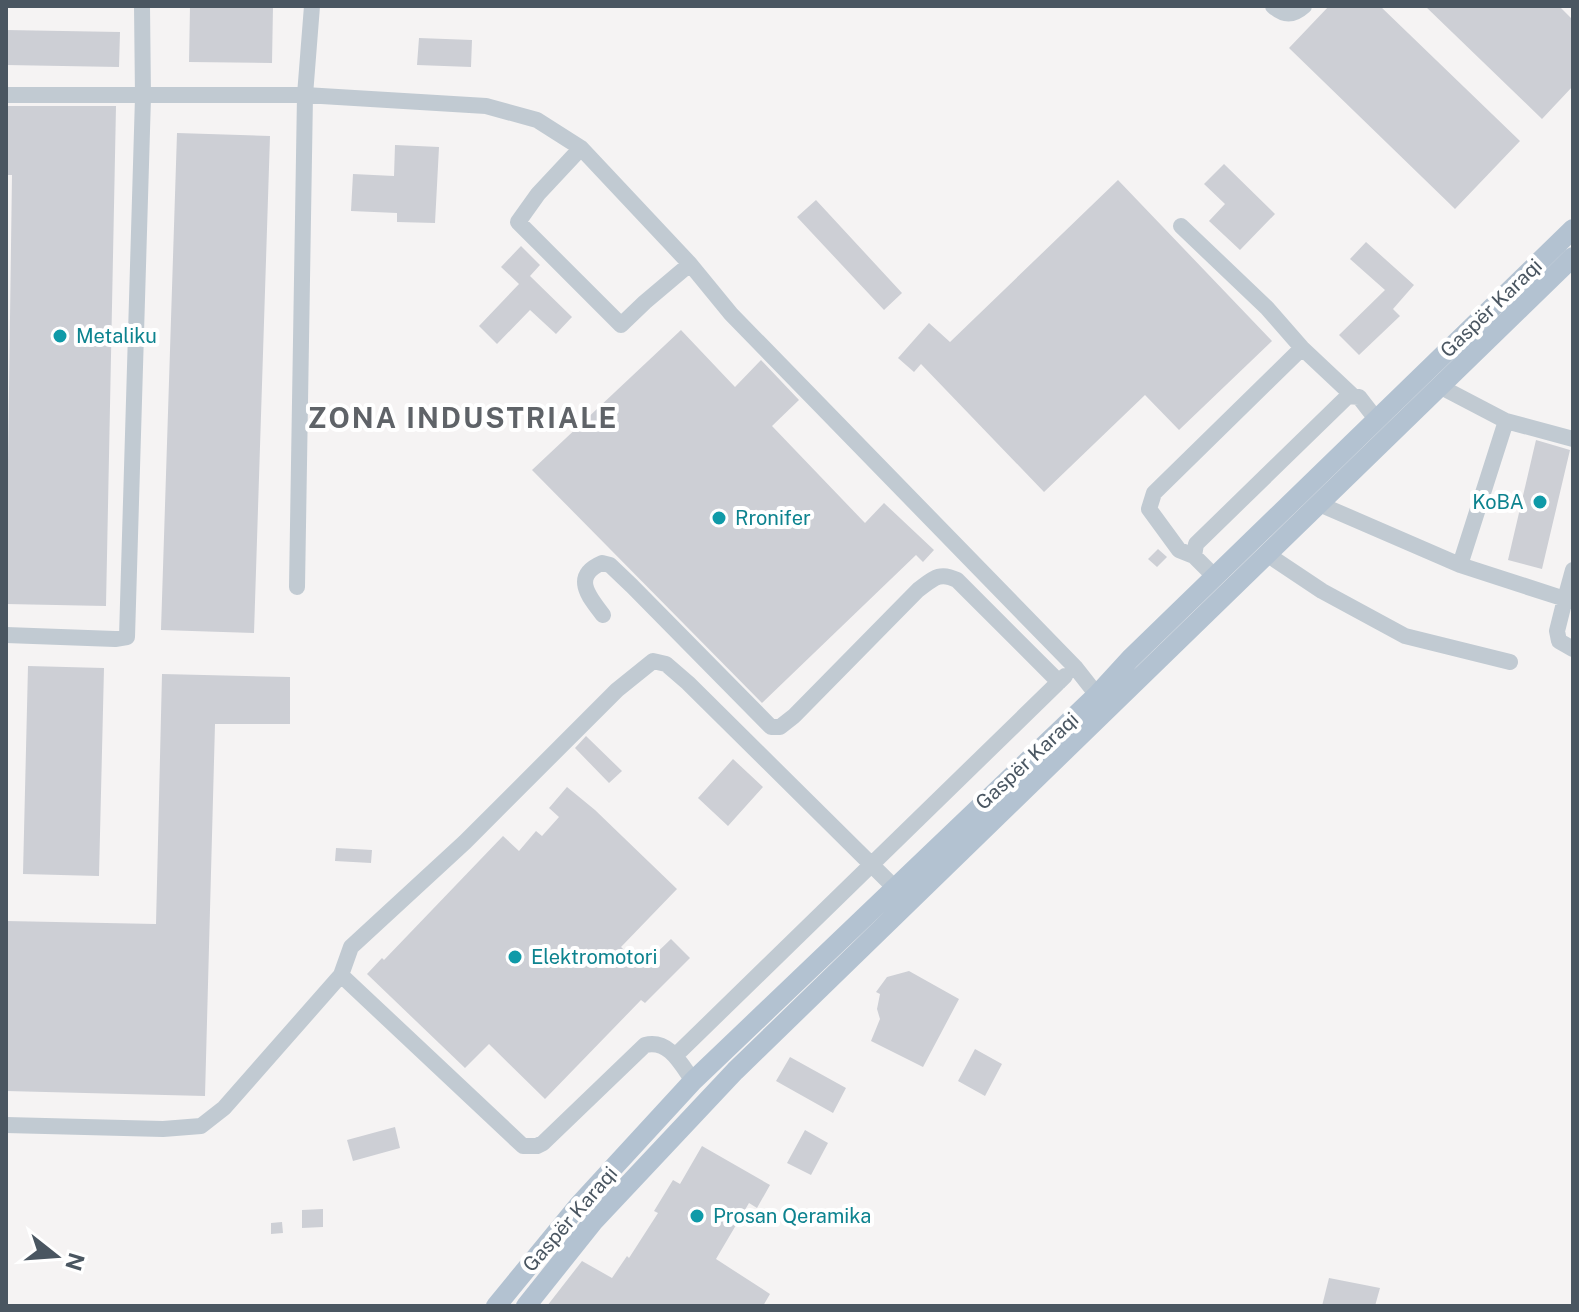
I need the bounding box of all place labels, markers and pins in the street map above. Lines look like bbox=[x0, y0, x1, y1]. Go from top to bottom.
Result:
place label: Metaliku bbox=[76, 324, 157, 348]
marker: Metaliku bbox=[51, 327, 69, 345]
place label: KoBA bbox=[1472, 490, 1524, 514]
marker: KoBA bbox=[1531, 493, 1549, 511]
place label: Rronifer bbox=[735, 506, 811, 530]
marker: Rronifer bbox=[710, 509, 728, 527]
place label: Elektromotori bbox=[531, 945, 657, 969]
marker: Elektromotori bbox=[506, 948, 524, 966]
place label: Prosan Qeramika bbox=[713, 1204, 871, 1228]
marker: Prosan Qeramika bbox=[688, 1207, 706, 1225]

